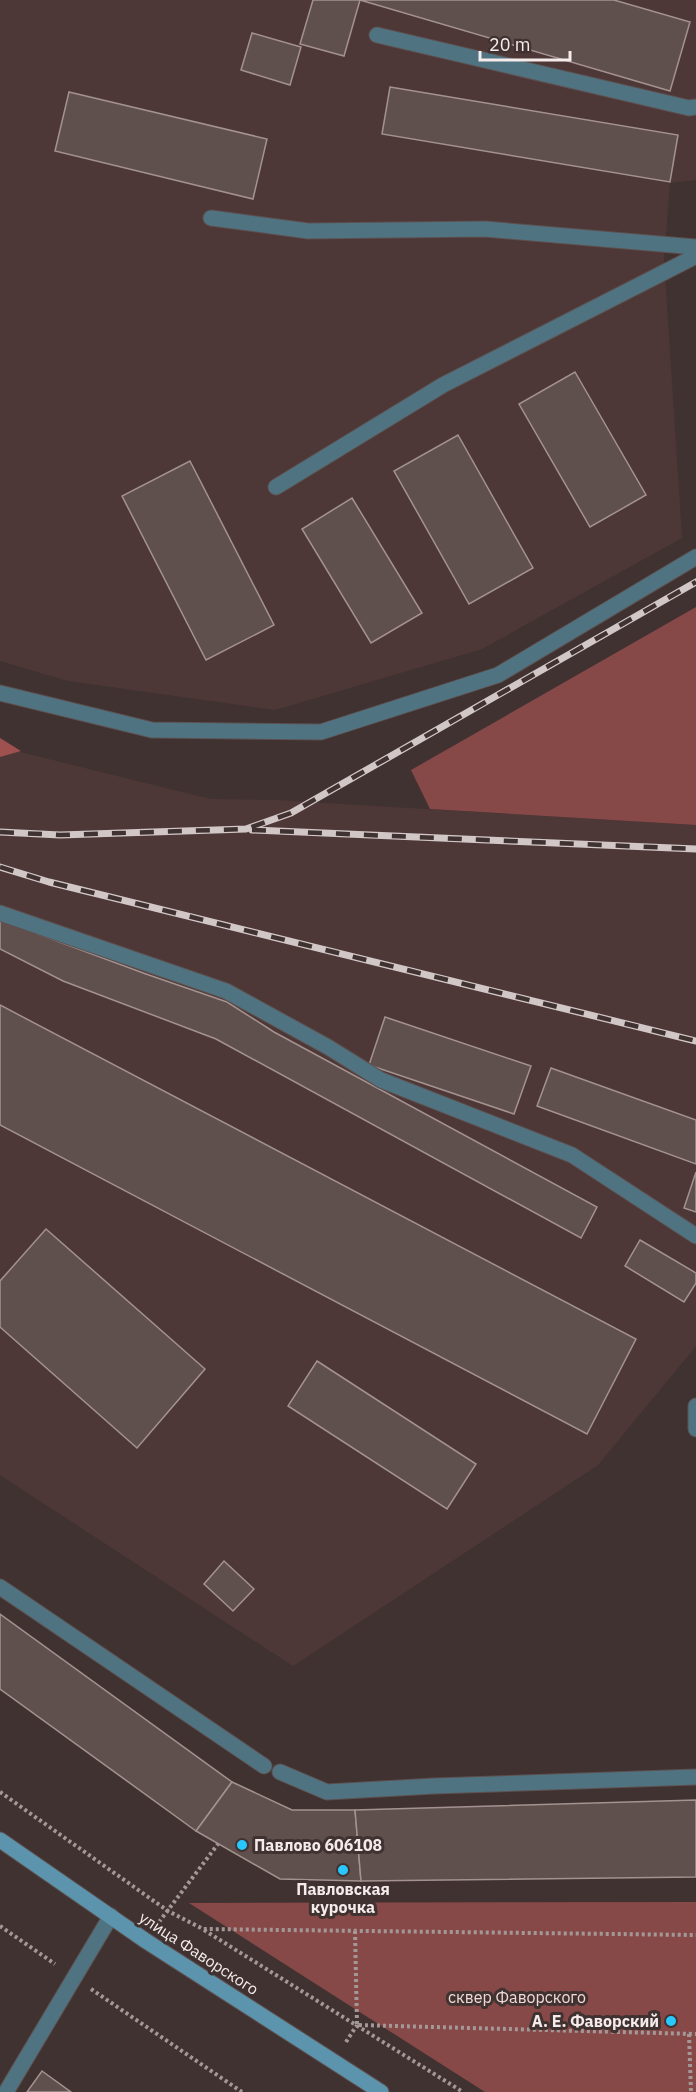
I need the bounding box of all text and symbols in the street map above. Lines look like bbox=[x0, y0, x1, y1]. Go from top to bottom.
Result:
scale bar bbox=[480, 24, 570, 62]
text: 20 m bbox=[489, 33, 531, 56]
place label: Павлово 606108 bbox=[254, 1835, 382, 1855]
marker: Павлово 606108 bbox=[235, 1838, 249, 1852]
marker: Павловская курочка bbox=[336, 1863, 350, 1877]
place label: Павловская курочка bbox=[296, 1879, 390, 1917]
street label: улица Фаворского bbox=[135, 1907, 263, 1999]
park label: сквер Фаворского bbox=[448, 1987, 586, 2007]
place label: А. Е. Фаворский bbox=[532, 2011, 659, 2031]
marker: А. Е. Фаворский bbox=[664, 2014, 678, 2028]

